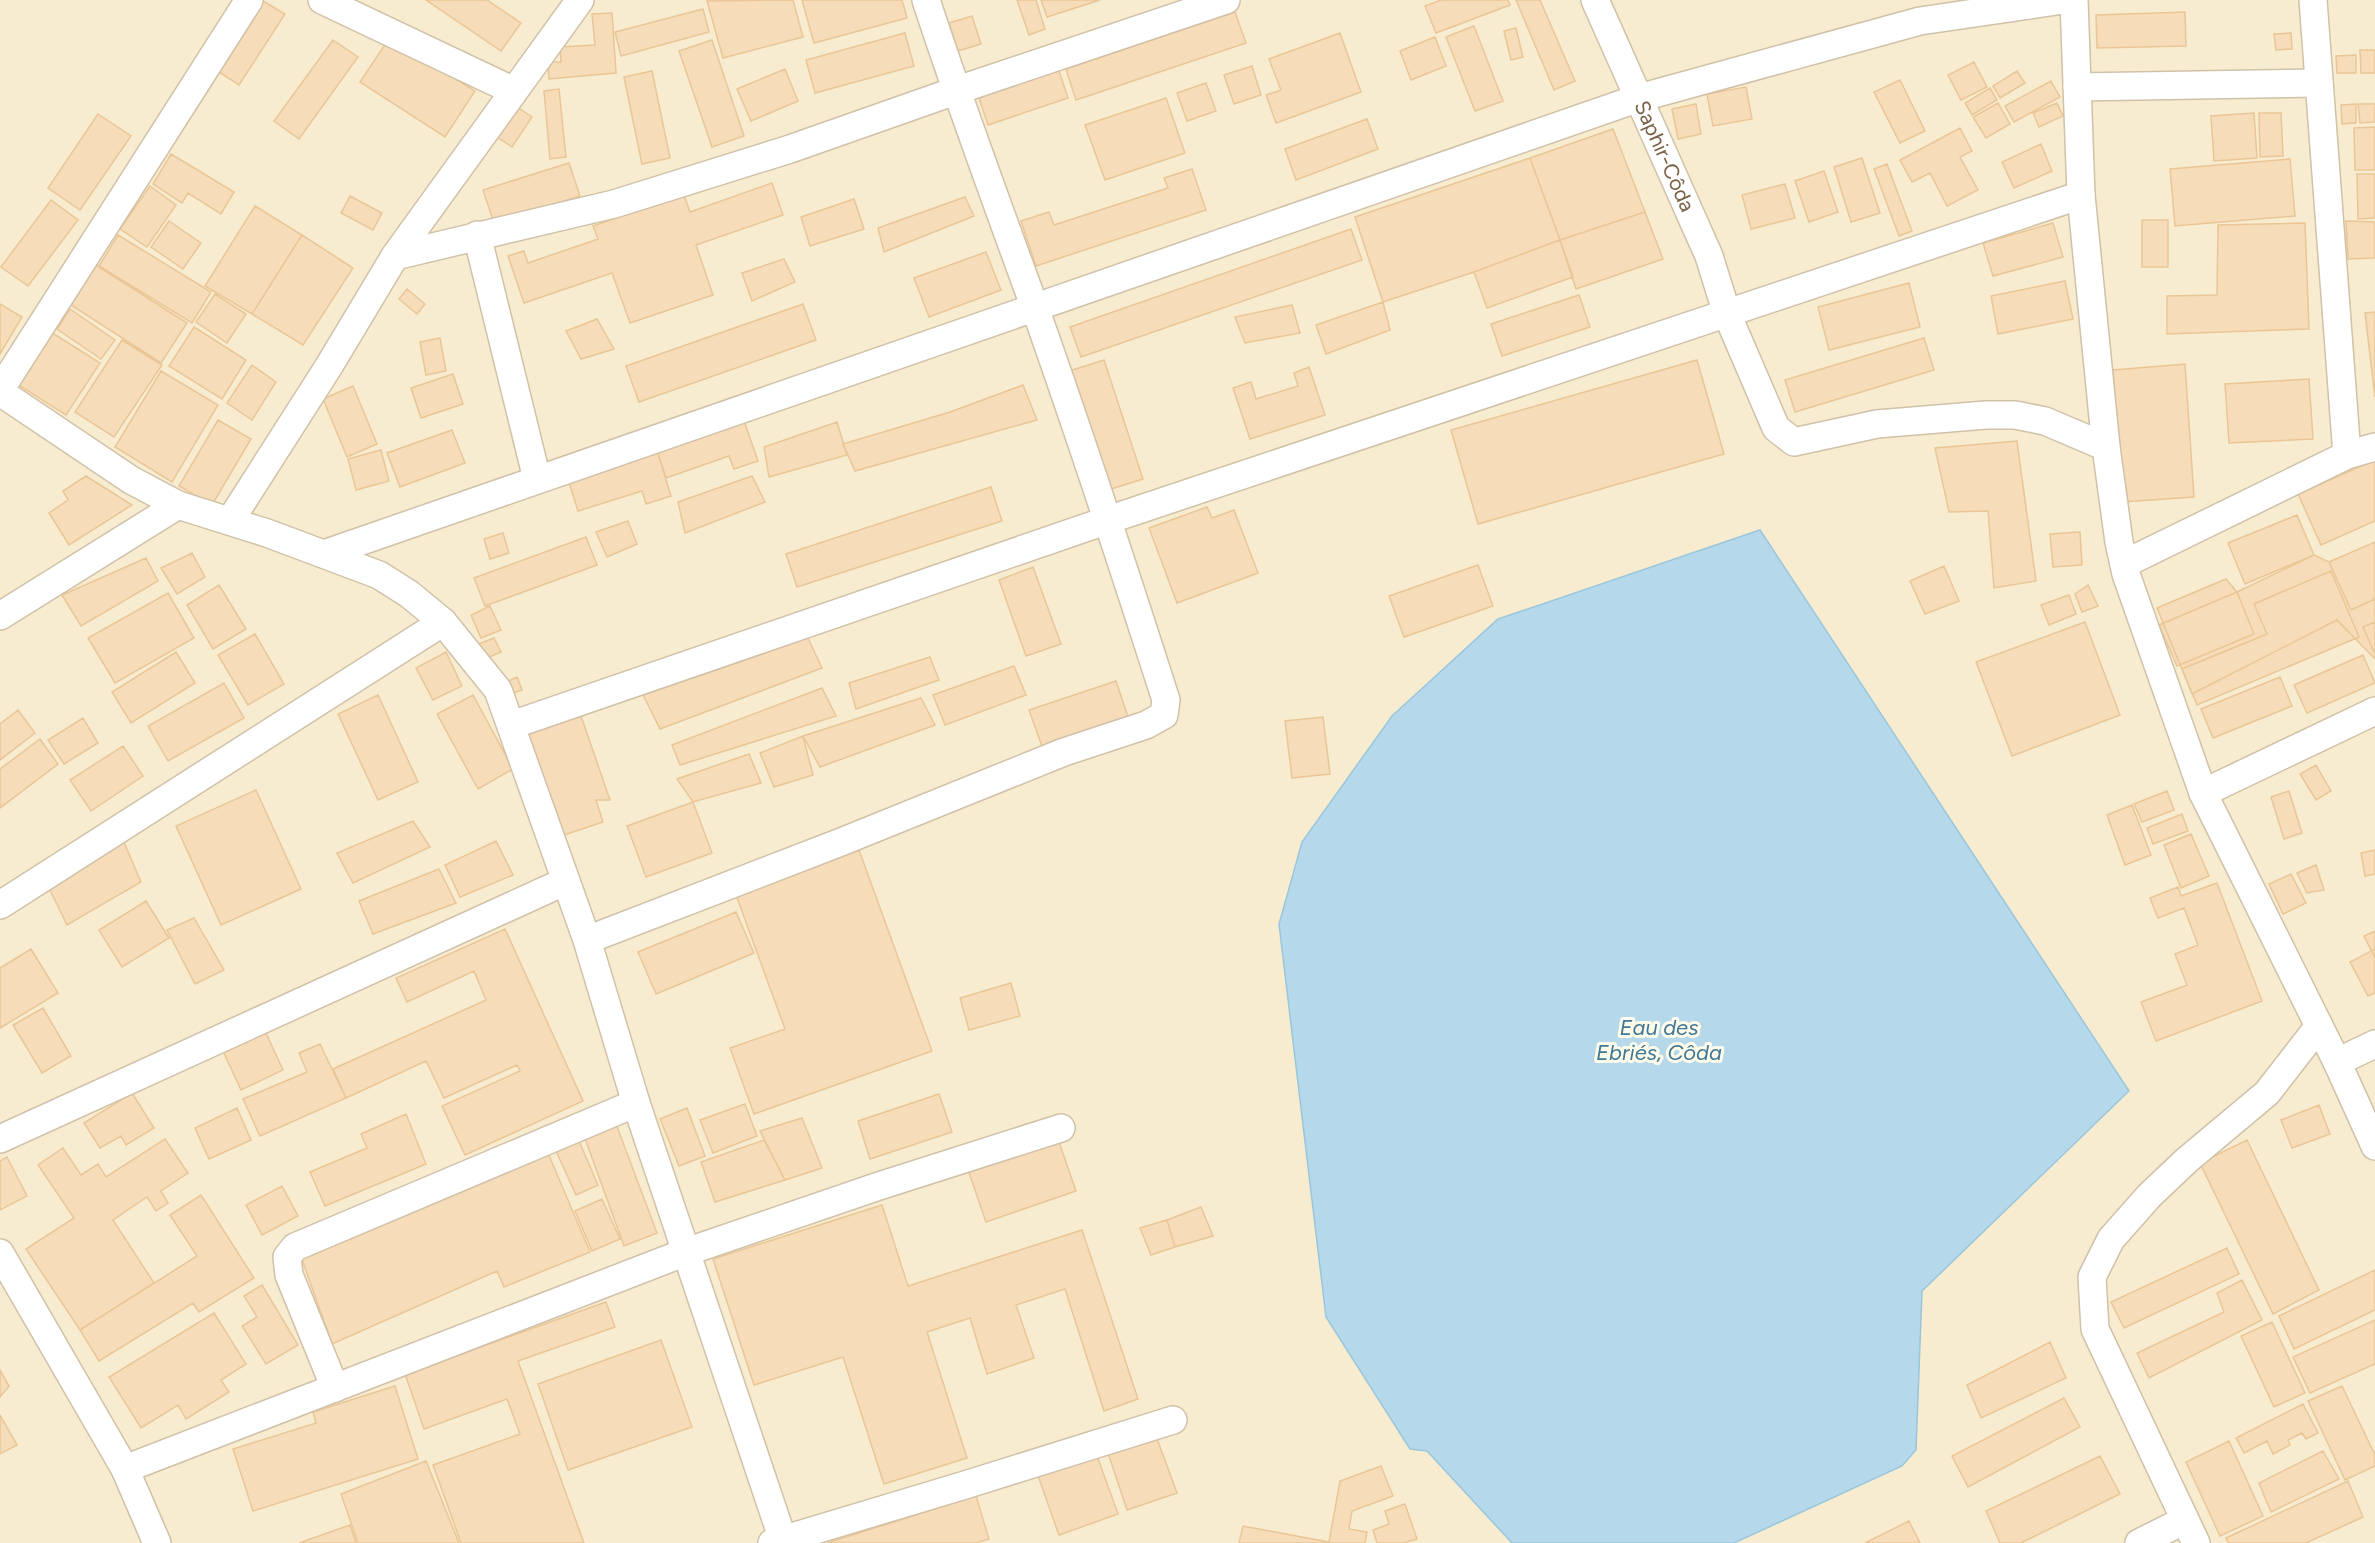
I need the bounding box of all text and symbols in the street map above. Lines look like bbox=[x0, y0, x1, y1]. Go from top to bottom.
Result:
street label: Saphir-Côda bbox=[1629, 97, 1701, 215]
water label: Eau des Ebriés, Côda bbox=[1596, 1014, 1722, 1066]

